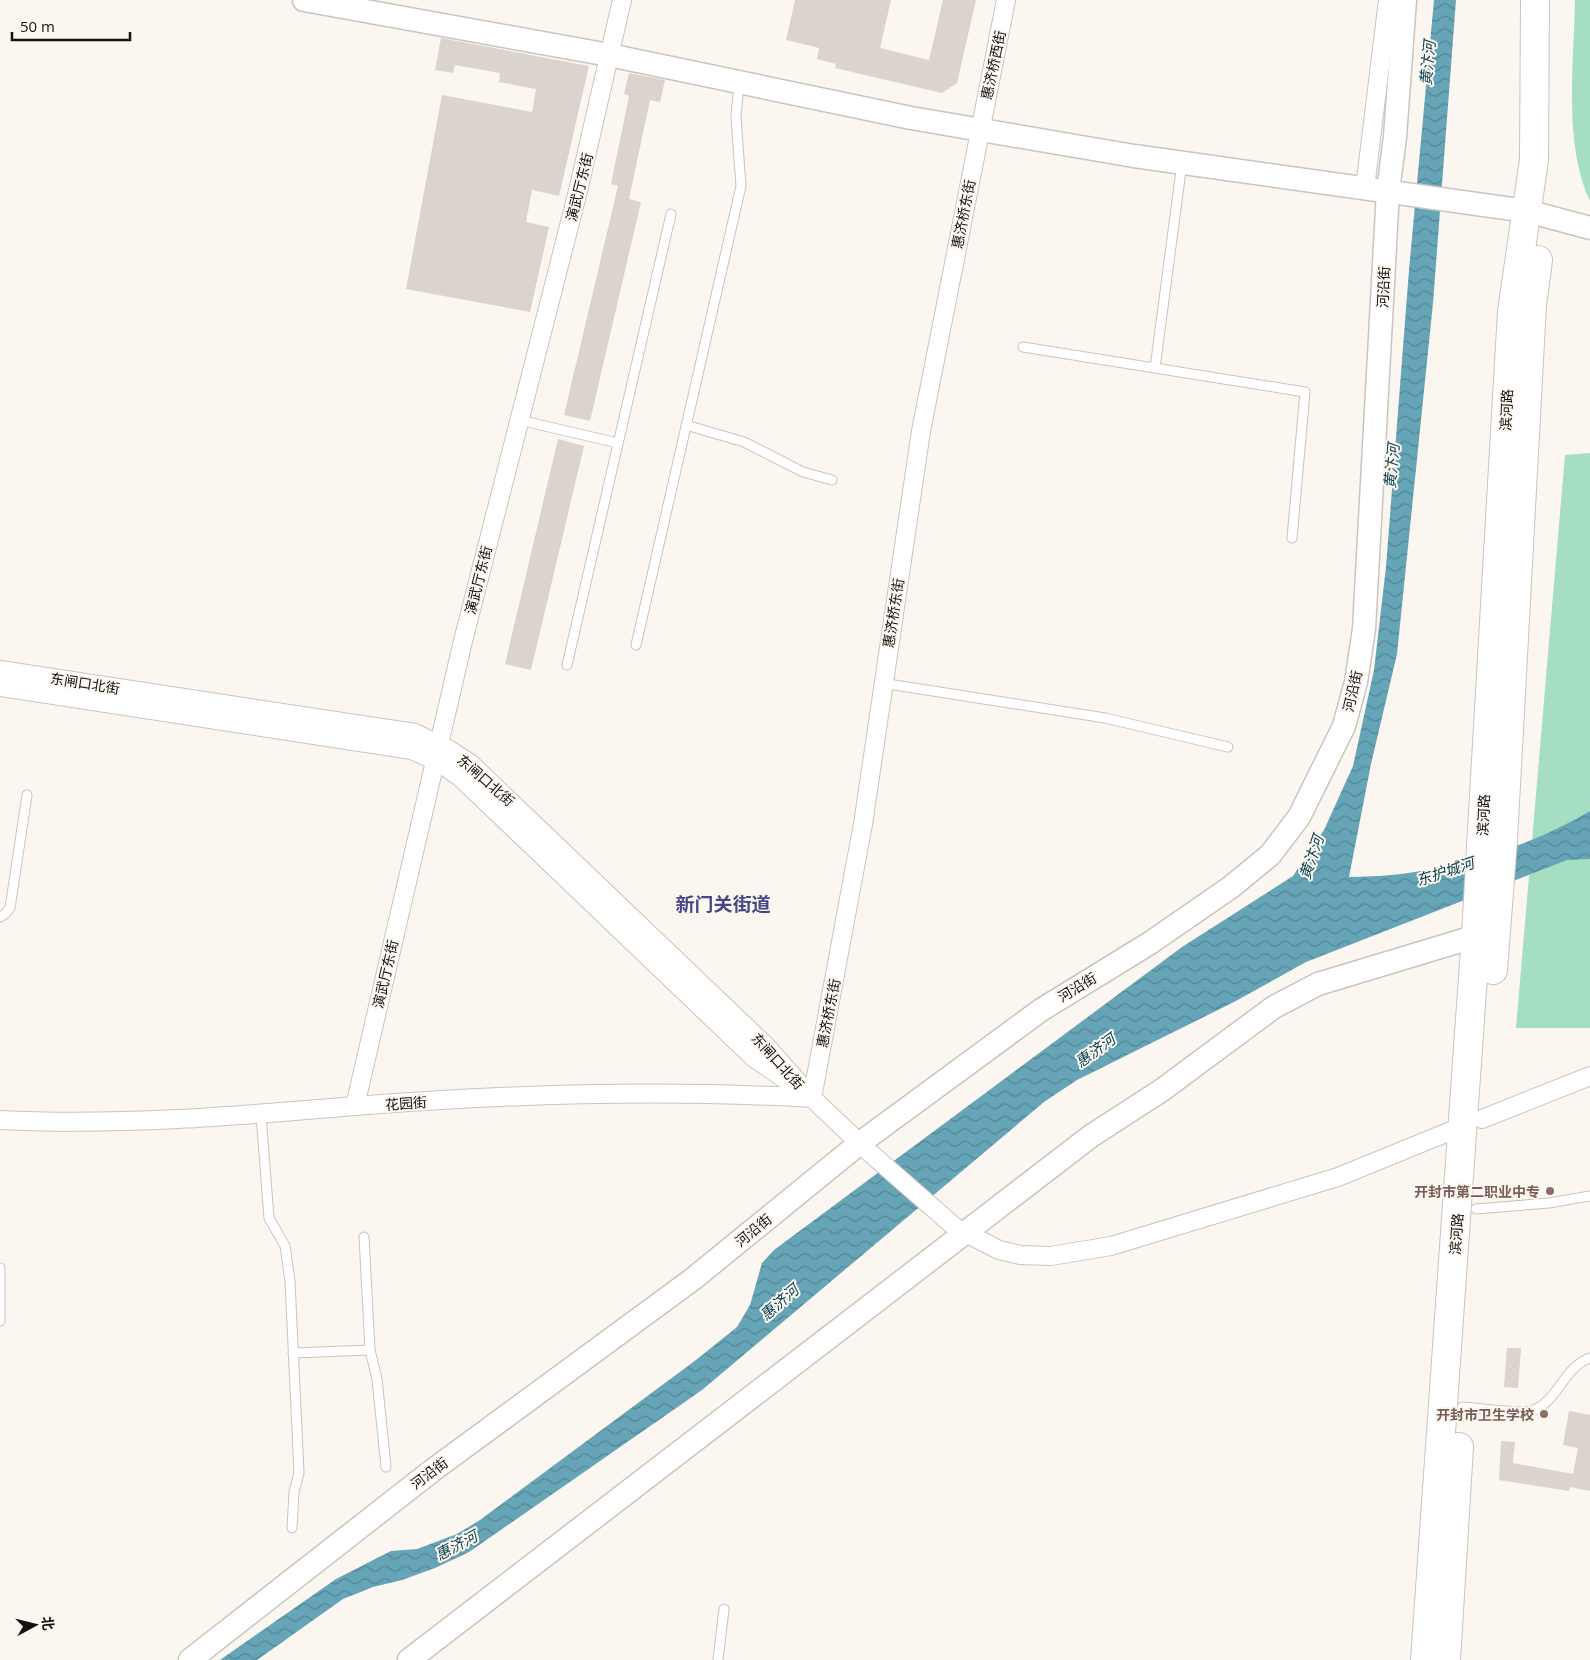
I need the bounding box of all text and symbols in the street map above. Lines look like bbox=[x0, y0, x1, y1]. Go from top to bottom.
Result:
scale bar bbox=[12, 10, 130, 42]
text: 50 m bbox=[20, 16, 55, 36]
street label: 惠济桥西街 bbox=[976, 29, 1010, 101]
water label: 黄汴河 bbox=[1415, 37, 1439, 86]
street label: 演武厅东街 bbox=[561, 151, 597, 223]
street label: 惠济桥东街 bbox=[947, 178, 979, 250]
street label: 河沿街 bbox=[1372, 266, 1394, 308]
street label: 滨河路 bbox=[1495, 389, 1517, 431]
water label: 黄汴河 bbox=[1379, 440, 1403, 489]
street label: 演武厅东街 bbox=[460, 544, 496, 616]
street label: 惠济桥东街 bbox=[878, 577, 908, 649]
street label: 东闸口北街 bbox=[49, 668, 121, 698]
street label: 河沿街 bbox=[1338, 668, 1366, 714]
street label: 东闸口北街 bbox=[453, 750, 519, 810]
street label: 滨河路 bbox=[1472, 794, 1494, 836]
water label: 黄汴河 bbox=[1294, 830, 1329, 882]
water label: 东护城河 bbox=[1413, 851, 1479, 890]
district label: 新门关街道 bbox=[675, 891, 771, 917]
street label: 演武厅东街 bbox=[368, 938, 402, 1010]
street label: 河沿街 bbox=[1054, 968, 1100, 1006]
street label: 惠济桥东街 bbox=[812, 977, 844, 1049]
water label: 惠济河 bbox=[1071, 1027, 1122, 1071]
street label: 东闸口北街 bbox=[748, 1029, 808, 1093]
street label: 花园街 bbox=[384, 1092, 428, 1114]
place label: 开封市第二职业中专 bbox=[1414, 1182, 1540, 1201]
marker: 开封市第二职业中专 bbox=[1544, 1185, 1556, 1197]
street label: 河沿街 bbox=[731, 1209, 775, 1251]
street label: 滨河路 bbox=[1445, 1212, 1467, 1256]
water label: 惠济河 bbox=[755, 1278, 805, 1324]
place label: 开封市卫生学校 bbox=[1436, 1405, 1534, 1424]
marker: 开封市卫生学校 bbox=[1538, 1408, 1550, 1420]
street label: 河沿街 bbox=[407, 1453, 451, 1493]
water label: 惠济河 bbox=[431, 1524, 483, 1564]
north arrow bbox=[10, 1600, 60, 1650]
text: 北 bbox=[38, 1615, 59, 1631]

